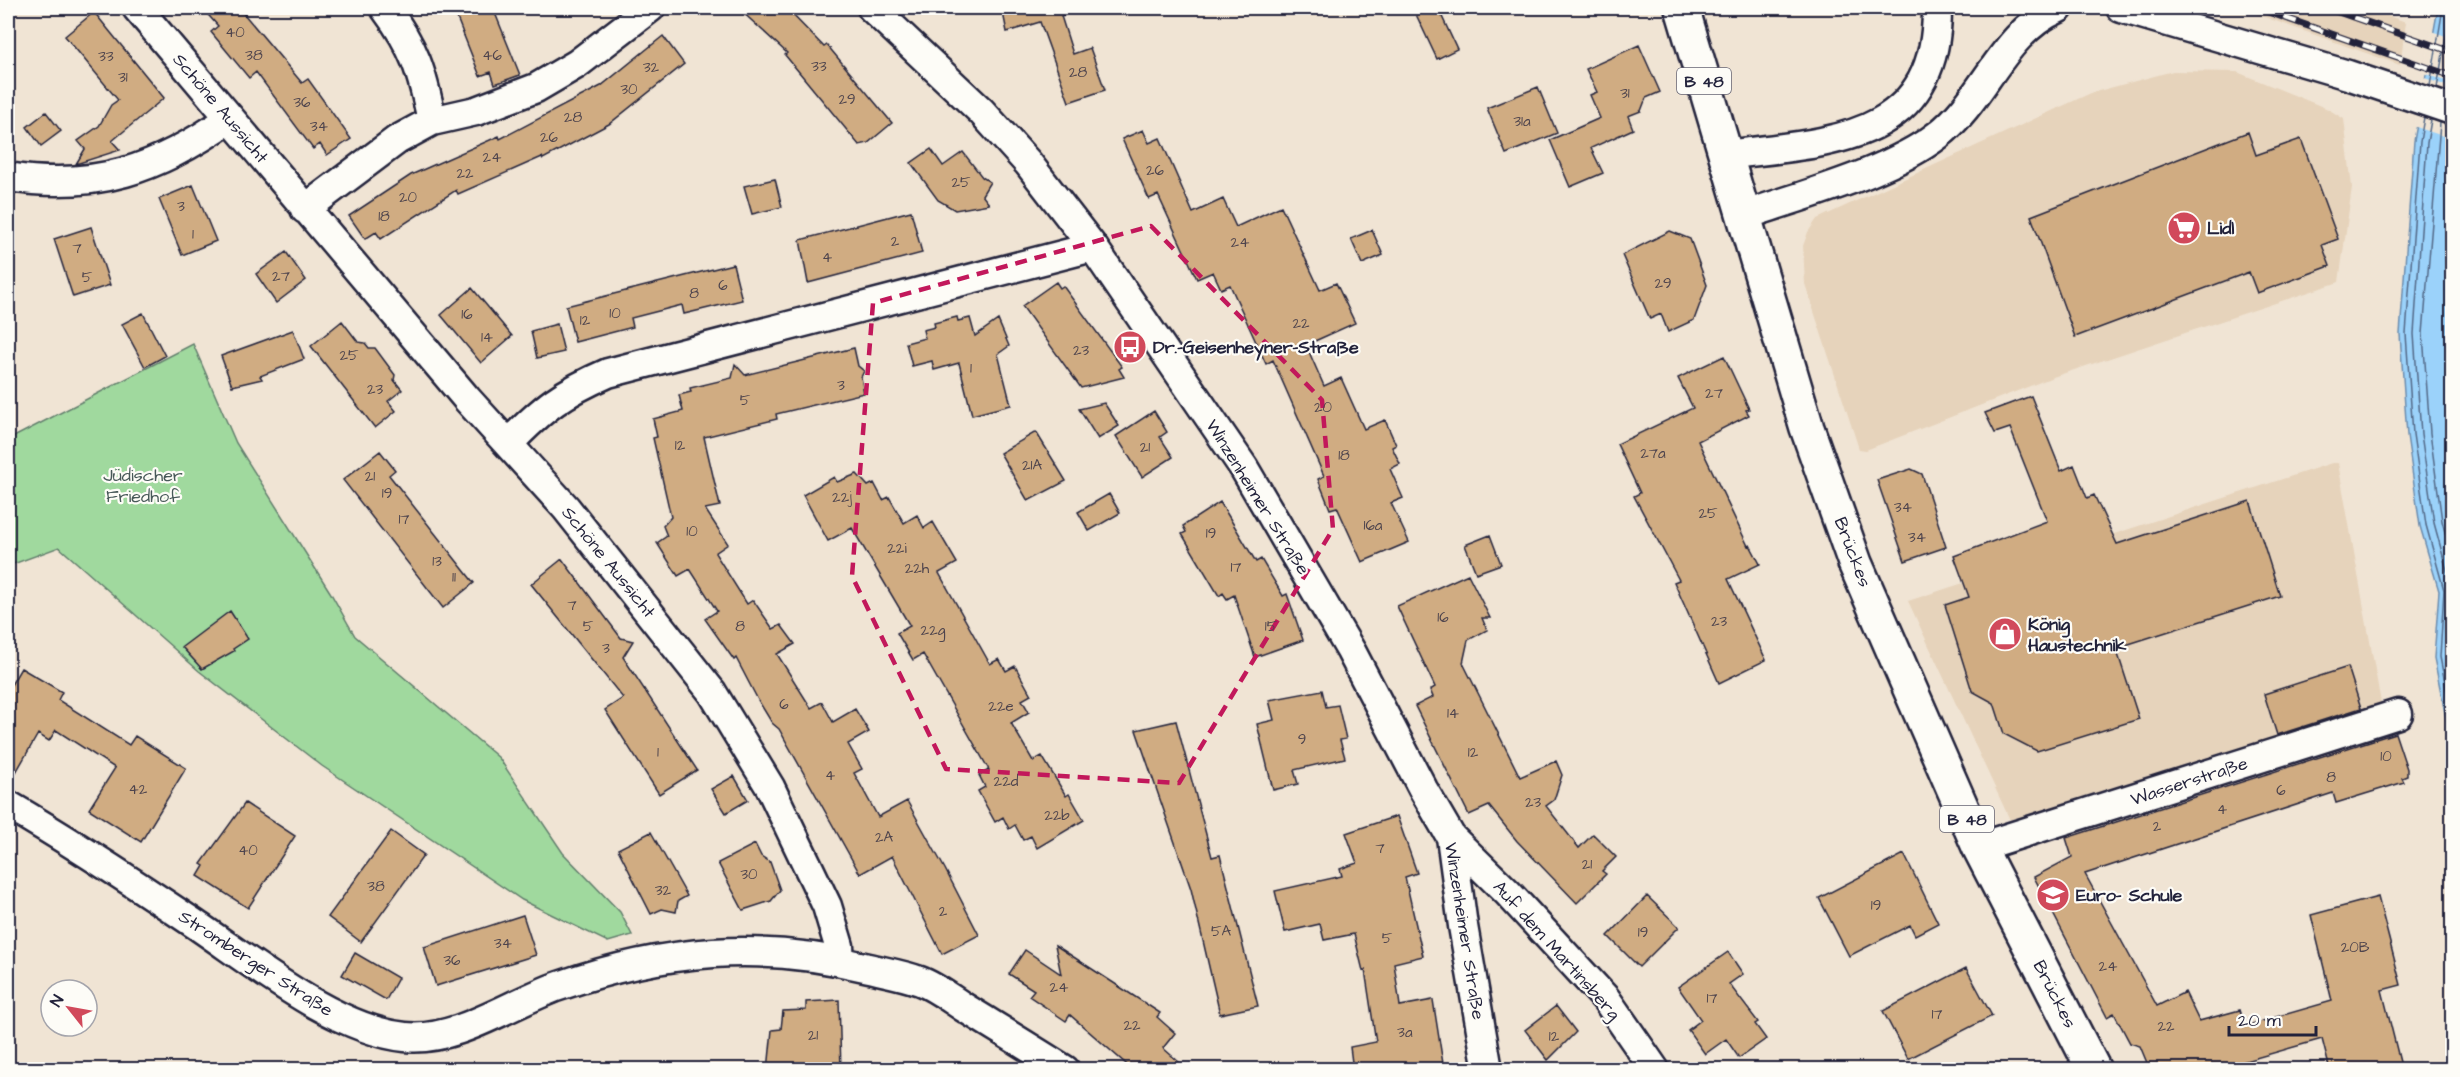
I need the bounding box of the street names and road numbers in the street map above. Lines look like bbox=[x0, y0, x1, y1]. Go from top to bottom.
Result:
street label: Schöne Aussicht bbox=[167, 48, 275, 169]
road number: B 48 bbox=[1677, 68, 1731, 94]
street label: Winzenheimer Straße bbox=[1200, 415, 1316, 580]
street label: Schöne Aussicht bbox=[556, 501, 662, 624]
street label: Brückes bbox=[1828, 514, 1877, 591]
street label: Wasserstraße bbox=[2127, 751, 2251, 812]
road number: B 48 bbox=[1940, 806, 1994, 832]
street label: Winzenheimer Straße bbox=[1438, 841, 1491, 1022]
street label: Auf dem Martinsberg bbox=[1486, 875, 1626, 1026]
street label: Stromberger Straße bbox=[173, 904, 338, 1024]
street label: Brückes bbox=[2027, 956, 2082, 1032]

